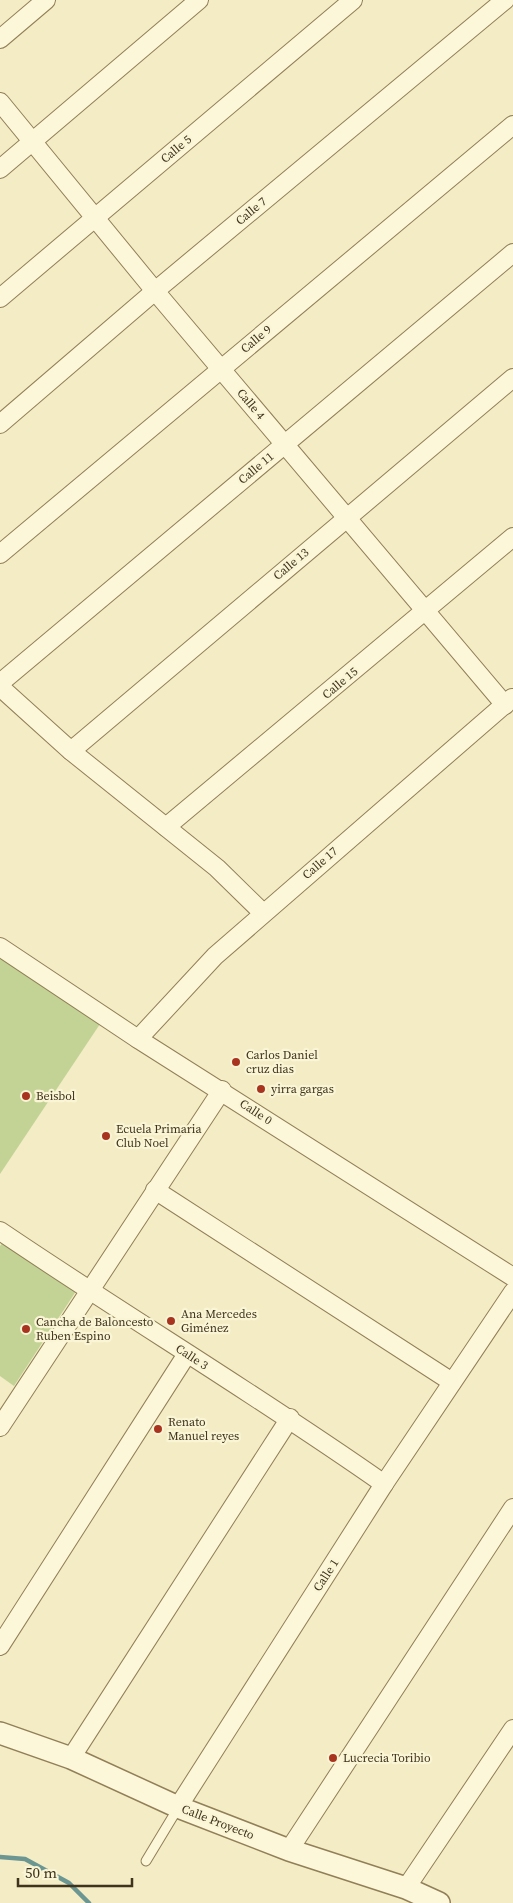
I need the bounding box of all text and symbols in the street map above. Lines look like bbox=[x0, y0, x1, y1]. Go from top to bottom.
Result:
street label: Calle 5 bbox=[157, 131, 195, 167]
street label: Calle 7 bbox=[232, 193, 270, 229]
street label: Calle 9 bbox=[237, 321, 275, 357]
street label: Calle 4 bbox=[233, 385, 269, 423]
street label: Calle 11 bbox=[235, 448, 277, 488]
street label: Calle 13 bbox=[270, 544, 312, 584]
street label: Calle 15 bbox=[319, 663, 361, 703]
street label: Calle 17 bbox=[299, 843, 341, 883]
place label: Carlos Daniel cruz dias bbox=[246, 1047, 318, 1077]
marker: Carlos Daniel cruz dias bbox=[230, 1056, 242, 1068]
place label: yirra gargas bbox=[271, 1081, 334, 1097]
marker: yirra gargas bbox=[255, 1083, 267, 1095]
place label: Beisbol bbox=[36, 1088, 76, 1104]
marker: Beisbol bbox=[20, 1090, 32, 1102]
street label: Calle 0 bbox=[237, 1096, 275, 1128]
place label: Ecuela Primaria Club Noel bbox=[116, 1121, 202, 1151]
marker: Ecuela Primaria Club Noel bbox=[100, 1130, 112, 1142]
place label: Ana Mercedes Giménez bbox=[181, 1306, 257, 1336]
place label: Cancha de Baloncesto Ruben Espino bbox=[36, 1314, 154, 1344]
marker: Ana Mercedes Giménez bbox=[165, 1315, 177, 1327]
marker: Cancha de Baloncesto Ruben Espino bbox=[20, 1323, 32, 1335]
street label: Calle 3 bbox=[173, 1341, 211, 1373]
place label: Renato Manuel reyes bbox=[168, 1414, 239, 1444]
marker: Renato Manuel reyes bbox=[152, 1423, 164, 1435]
street label: Calle 1 bbox=[310, 1556, 342, 1594]
place label: Lucrecia Toribio bbox=[343, 1750, 431, 1766]
marker: Lucrecia Toribio bbox=[327, 1752, 339, 1764]
street label: Calle Proyecto bbox=[179, 1801, 257, 1843]
scale bar bbox=[18, 1856, 131, 1888]
text: 50 m bbox=[25, 1862, 57, 1883]

